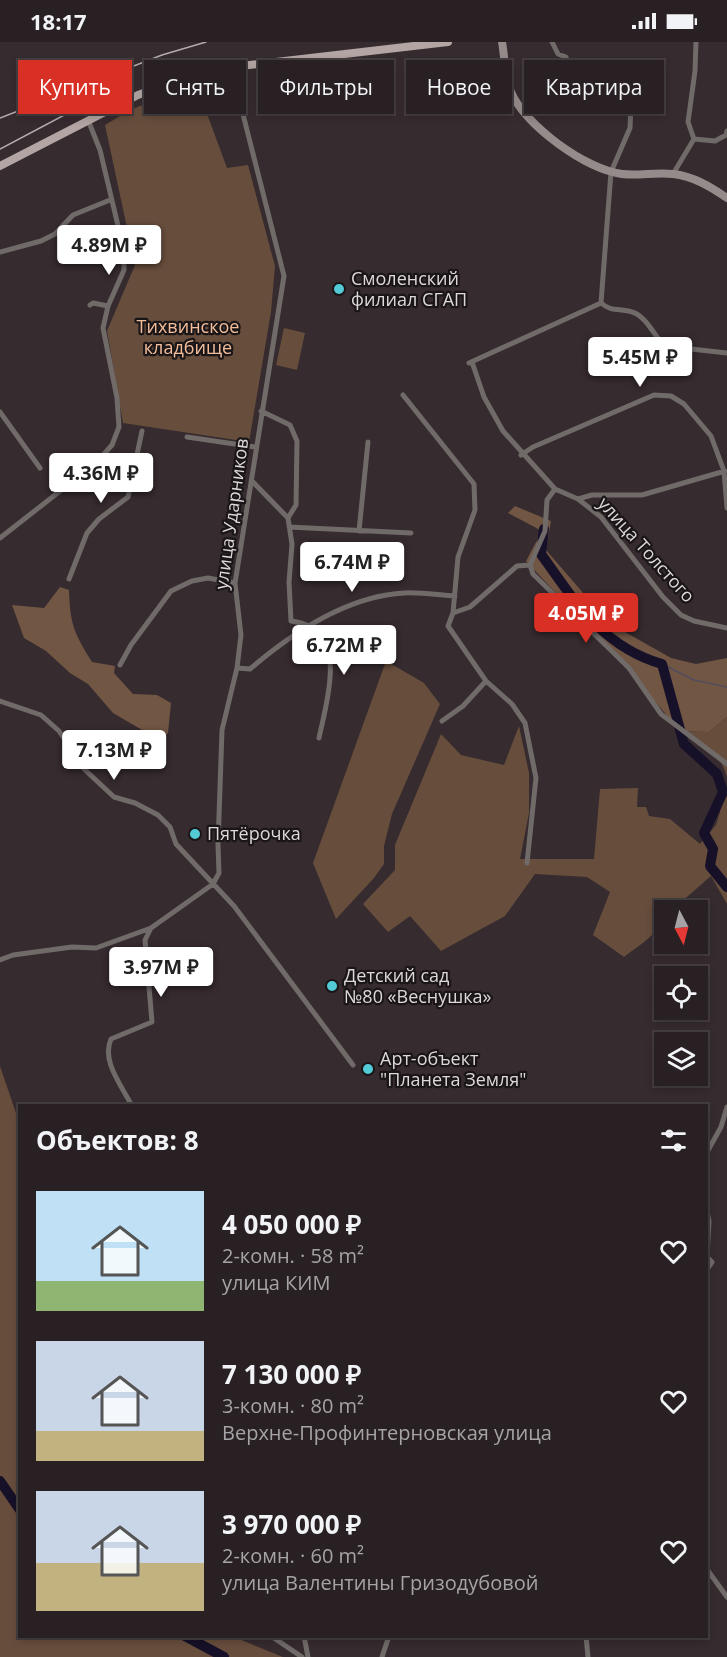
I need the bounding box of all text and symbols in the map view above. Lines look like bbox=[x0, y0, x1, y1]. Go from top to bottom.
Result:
text: 18:17 bbox=[30, 6, 87, 36]
chip: Купить bbox=[18, 60, 132, 114]
chip: Снять bbox=[144, 60, 246, 114]
chip: Фильтры bbox=[258, 60, 394, 114]
chip: Новое bbox=[406, 60, 512, 114]
chip: Квартира bbox=[524, 60, 664, 114]
pin: 4.89M ₽ bbox=[54, 225, 164, 276]
text: 4.89M ₽ bbox=[71, 231, 147, 258]
place label: Смоленский филиал СГАП bbox=[351, 266, 467, 311]
marker: Смоленский филиал СГАП bbox=[332, 282, 346, 296]
park label: Тихвинское кладбище bbox=[137, 314, 239, 359]
pin: 5.45M ₽ bbox=[585, 337, 695, 388]
text: 5.45M ₽ bbox=[602, 343, 678, 370]
street label: улица Ударников bbox=[209, 437, 254, 591]
pin: 4.36M ₽ bbox=[46, 453, 156, 504]
text: 4.36M ₽ bbox=[63, 459, 139, 486]
street label: улица Толстого bbox=[593, 491, 701, 607]
pin: 6.74M ₽ bbox=[297, 542, 407, 593]
text: 6.74M ₽ bbox=[314, 548, 390, 575]
pin: 4.05M ₽ bbox=[531, 593, 641, 644]
text: 4.05M ₽ bbox=[548, 599, 624, 626]
pin: 6.72M ₽ bbox=[289, 625, 399, 676]
text: 6.72M ₽ bbox=[306, 631, 382, 658]
pin: 7.13M ₽ bbox=[59, 730, 169, 781]
text: 7.13M ₽ bbox=[76, 736, 152, 763]
place label: Пятёрочка bbox=[207, 821, 301, 845]
marker: Пятёрочка bbox=[188, 827, 202, 841]
north arrow bbox=[654, 900, 708, 954]
map controls bbox=[654, 900, 708, 1086]
pin: 3.97M ₽ bbox=[106, 947, 216, 998]
text: 3.97M ₽ bbox=[123, 953, 199, 980]
place label: Детский сад №80 «Веснушка» bbox=[344, 963, 492, 1008]
button: locate bbox=[654, 966, 708, 1020]
marker: Детский сад №80 «Веснушка» bbox=[325, 979, 339, 993]
button: layers bbox=[654, 1032, 708, 1086]
place label: Арт-объект "Планета Земля" bbox=[380, 1046, 526, 1091]
marker: Арт-объект "Планета Земля" bbox=[361, 1062, 375, 1076]
text: Объектов: 8 bbox=[36, 1122, 199, 1158]
icon: filters bbox=[657, 1124, 690, 1157]
text: 4 050 000 ₽ bbox=[222, 1206, 361, 1242]
icon: home bbox=[84, 1215, 156, 1287]
icon: heart bbox=[657, 1235, 690, 1268]
text: 2-комн. · 58 m² bbox=[222, 1242, 364, 1269]
text: улица КИМ bbox=[222, 1269, 330, 1296]
text: 7 130 000 ₽ bbox=[222, 1356, 361, 1392]
icon: home bbox=[84, 1365, 156, 1437]
icon: heart bbox=[657, 1385, 690, 1418]
text: 3-комн. · 80 m² bbox=[222, 1392, 364, 1419]
text: Верхне-Профинтерновская улица bbox=[222, 1419, 552, 1446]
text: 3 970 000 ₽ bbox=[222, 1506, 361, 1542]
icon: home bbox=[84, 1515, 156, 1587]
icon: heart bbox=[657, 1535, 690, 1568]
text: 2-комн. · 60 m² bbox=[222, 1542, 364, 1569]
text: улица Валентины Гризодубовой bbox=[222, 1569, 538, 1596]

